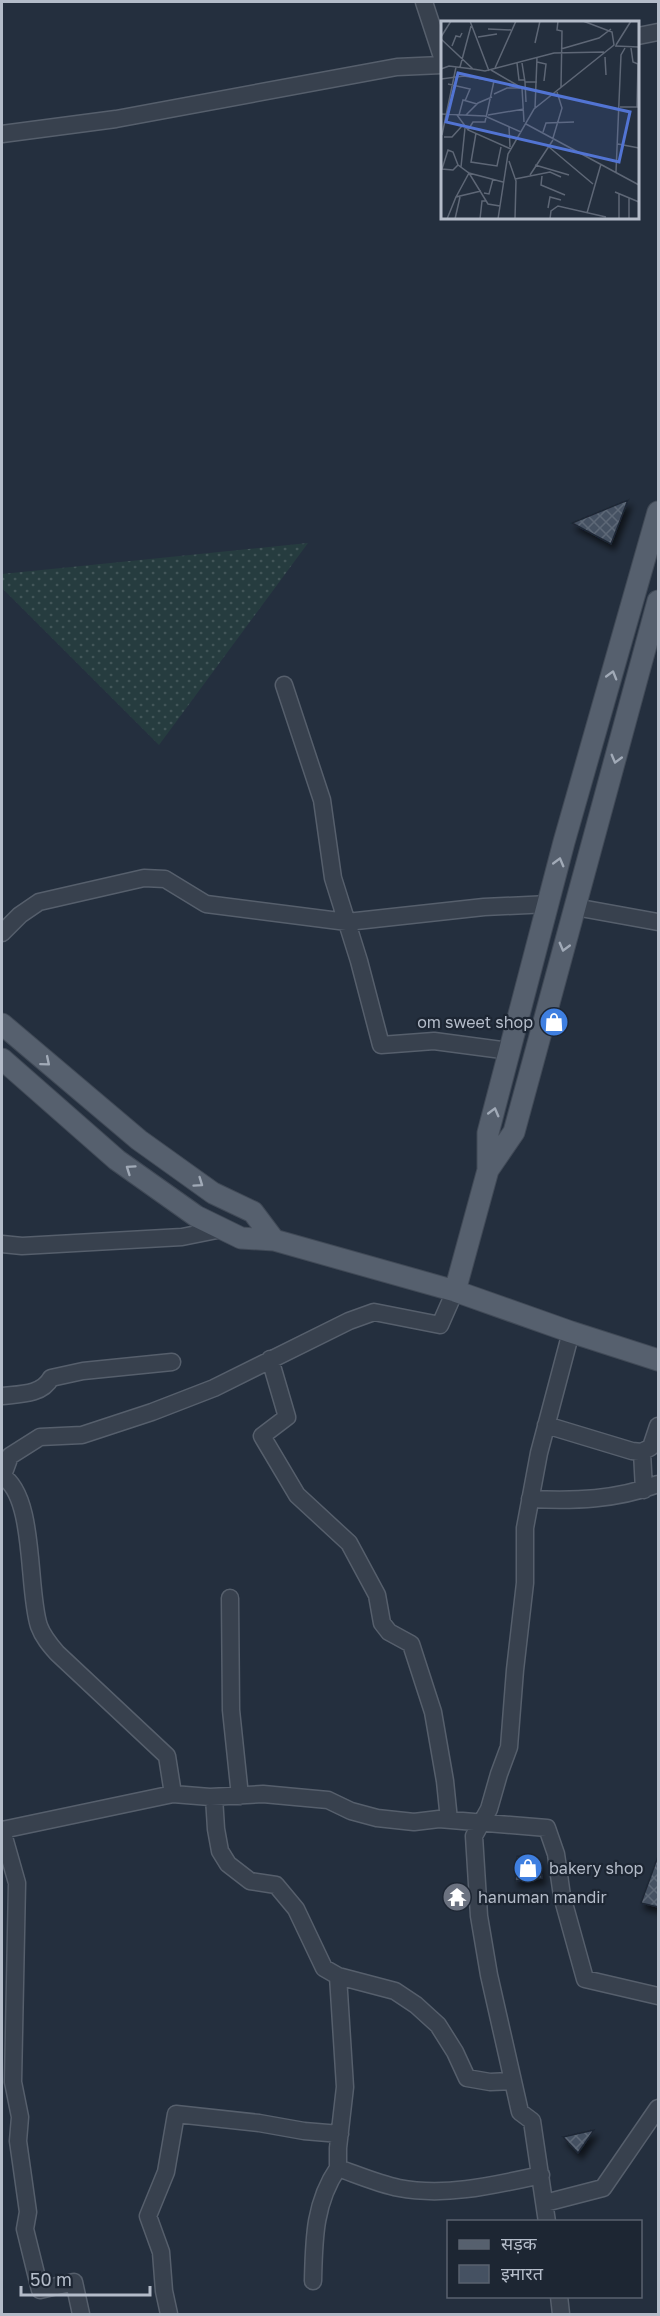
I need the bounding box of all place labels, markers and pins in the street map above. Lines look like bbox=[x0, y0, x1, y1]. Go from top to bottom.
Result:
shop icon: om sweet shop bbox=[538, 1006, 570, 1038]
place label: om sweet shop bbox=[417, 1012, 533, 1032]
shop icon: bakery shop bbox=[512, 1852, 544, 1884]
place label: bakery shop bbox=[549, 1858, 643, 1878]
temple icon: hanuman mandir bbox=[441, 1881, 473, 1913]
place label: hanuman mandir bbox=[478, 1887, 607, 1907]

